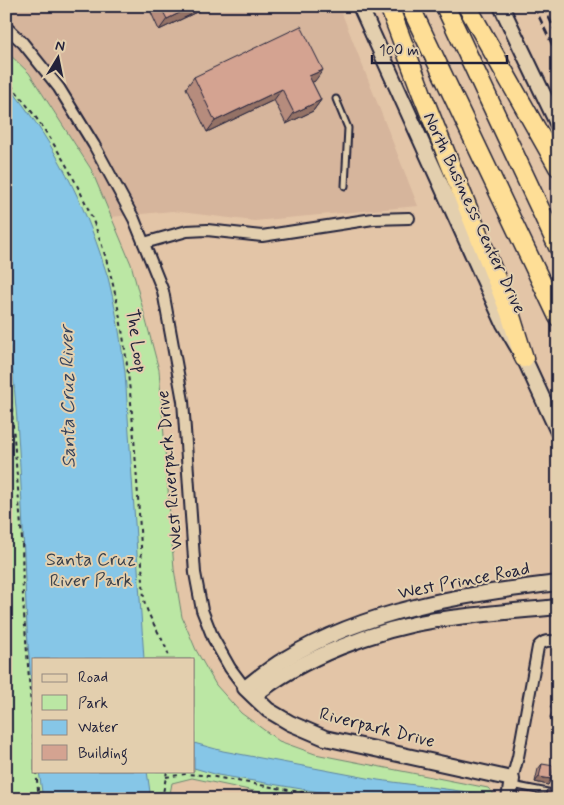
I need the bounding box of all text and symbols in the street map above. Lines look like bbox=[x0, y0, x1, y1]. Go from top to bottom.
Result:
north arrow bbox=[32, 32, 82, 82]
scale bar bbox=[372, 32, 506, 64]
text: N bbox=[54, 37, 66, 56]
text: 100 m bbox=[379, 41, 419, 61]
street label: North Business Center Drive bbox=[417, 109, 531, 317]
street label: The Loop bbox=[120, 308, 152, 374]
water label: Santa Cruz River bbox=[54, 323, 82, 468]
street label: West Riverpark Drive bbox=[151, 389, 189, 551]
park label: Santa Cruz River Park bbox=[46, 548, 136, 593]
street label: West Prince Road bbox=[396, 556, 532, 606]
legend bbox=[32, 658, 195, 772]
text: Road bbox=[78, 668, 108, 688]
text: Park bbox=[78, 694, 108, 714]
street label: Riverpark Drive bbox=[317, 702, 437, 754]
text: Water bbox=[78, 718, 118, 738]
text: Building bbox=[78, 744, 128, 765]

